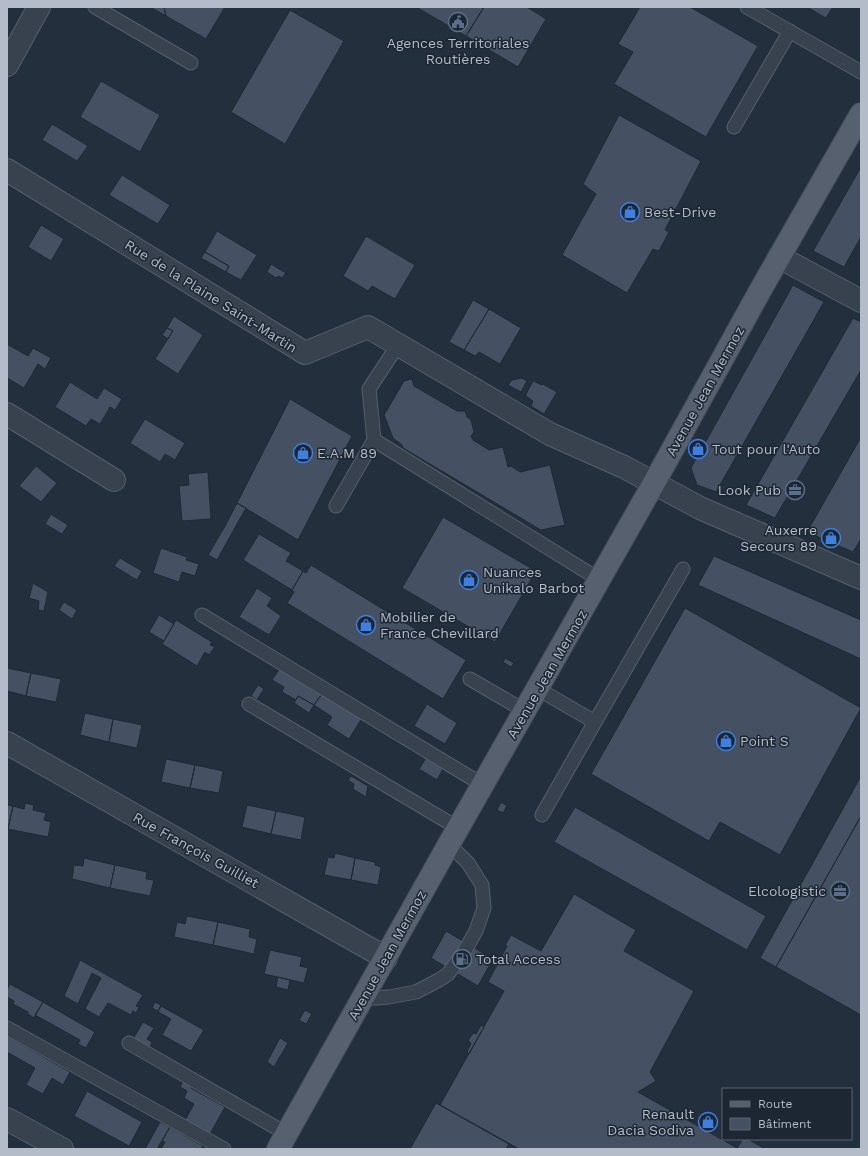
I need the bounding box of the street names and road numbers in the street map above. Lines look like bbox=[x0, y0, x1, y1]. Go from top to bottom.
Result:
street label: Rue de la Plaine Saint-Martin bbox=[122, 236, 300, 356]
street label: Avenue Jean Mermoz bbox=[663, 323, 747, 459]
street label: Avenue Jean Mermoz bbox=[504, 607, 590, 741]
street label: Rue François Guilliet bbox=[130, 809, 262, 891]
street label: Avenue Jean Mermoz bbox=[345, 887, 429, 1023]

